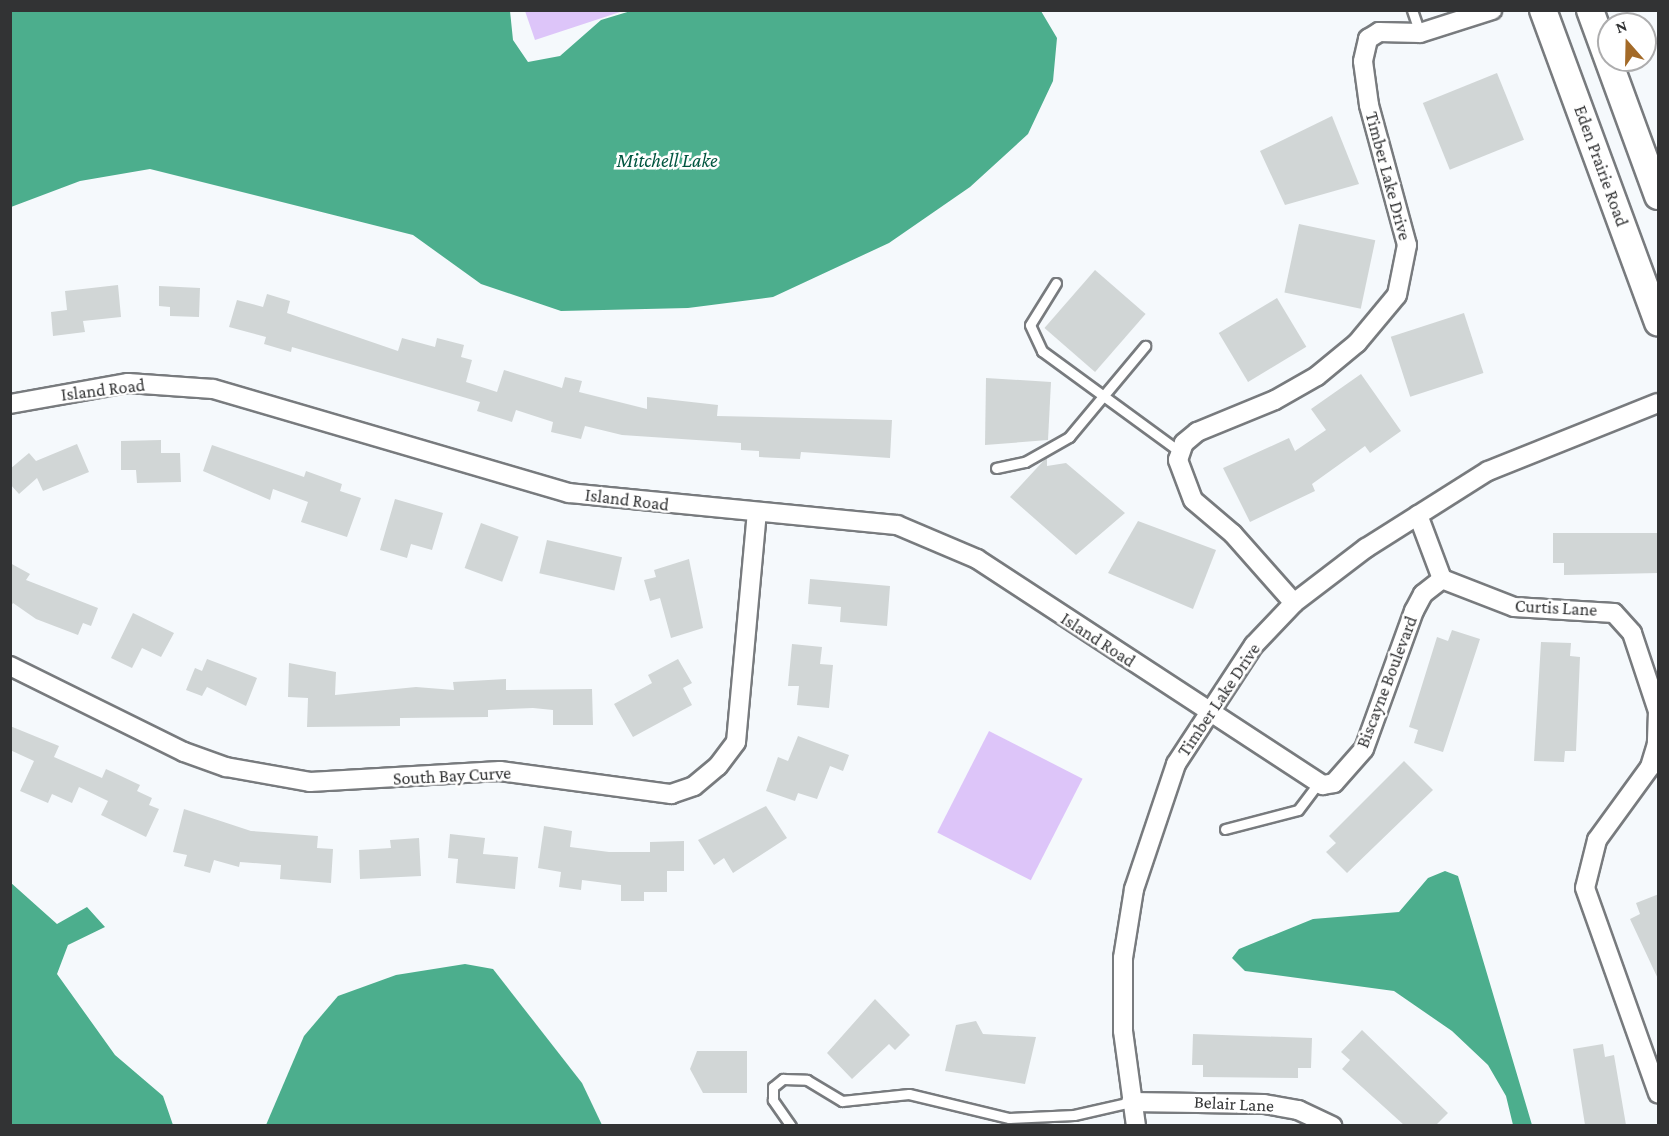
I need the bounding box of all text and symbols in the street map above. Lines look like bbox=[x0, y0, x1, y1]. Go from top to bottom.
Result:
north arrow bbox=[1597, 12, 1657, 72]
text: N bbox=[1613, 17, 1629, 36]
street label: Eden Prairie Road bbox=[1569, 103, 1633, 229]
street label: Timber Lake Drive bbox=[1360, 109, 1416, 243]
water label: Mitchell Lake bbox=[616, 148, 718, 172]
street label: Island Road bbox=[60, 374, 146, 406]
street label: Island Road bbox=[584, 484, 670, 516]
street label: Curtis Lane bbox=[1514, 595, 1598, 621]
street label: Island Road bbox=[1057, 608, 1139, 672]
street label: Biscayne Boulevard bbox=[1352, 613, 1422, 751]
street label: Timber Lake Drive bbox=[1173, 639, 1265, 761]
street label: South Bay Curve bbox=[392, 762, 512, 790]
street label: Belair Lane bbox=[1193, 1091, 1275, 1117]

